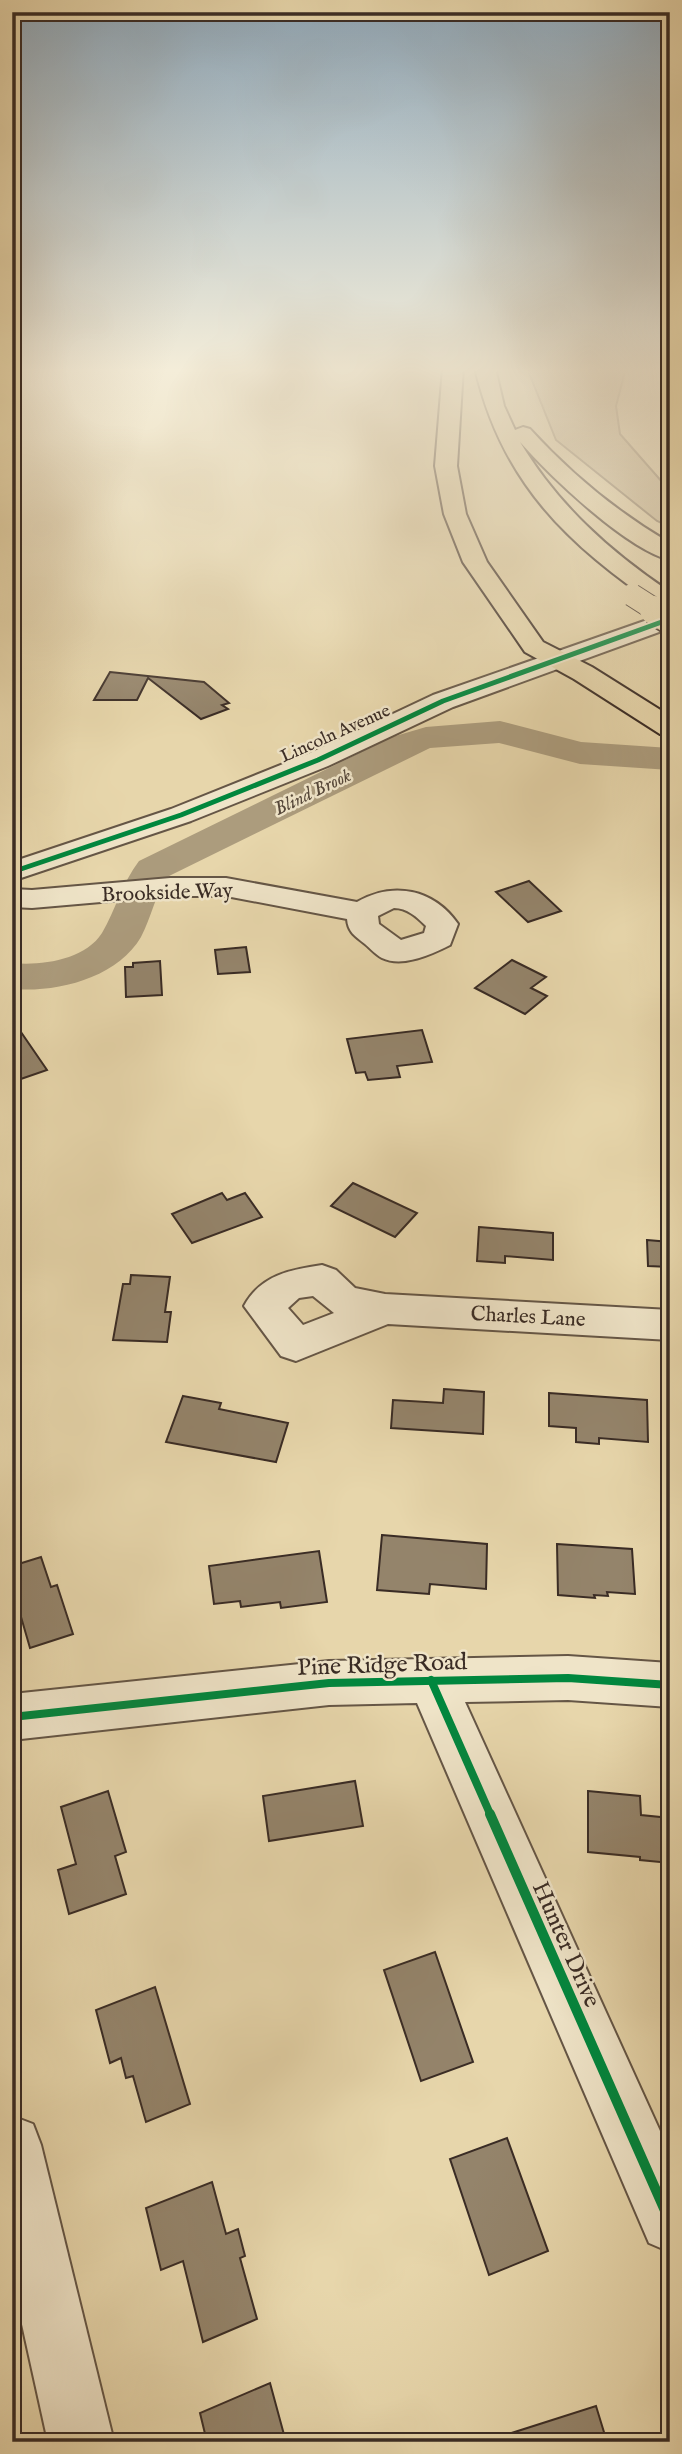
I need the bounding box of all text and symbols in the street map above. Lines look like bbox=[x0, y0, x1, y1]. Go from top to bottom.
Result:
street label: Lincoln Avenue bbox=[277, 700, 394, 769]
water label: Blind Brook bbox=[270, 764, 356, 822]
street label: Brookside Way bbox=[101, 878, 234, 909]
street label: Charles Lane bbox=[470, 1301, 586, 1334]
street label: Pine Ridge Road bbox=[297, 1647, 468, 1684]
street label: Hunter Drive bbox=[524, 1877, 607, 2012]

